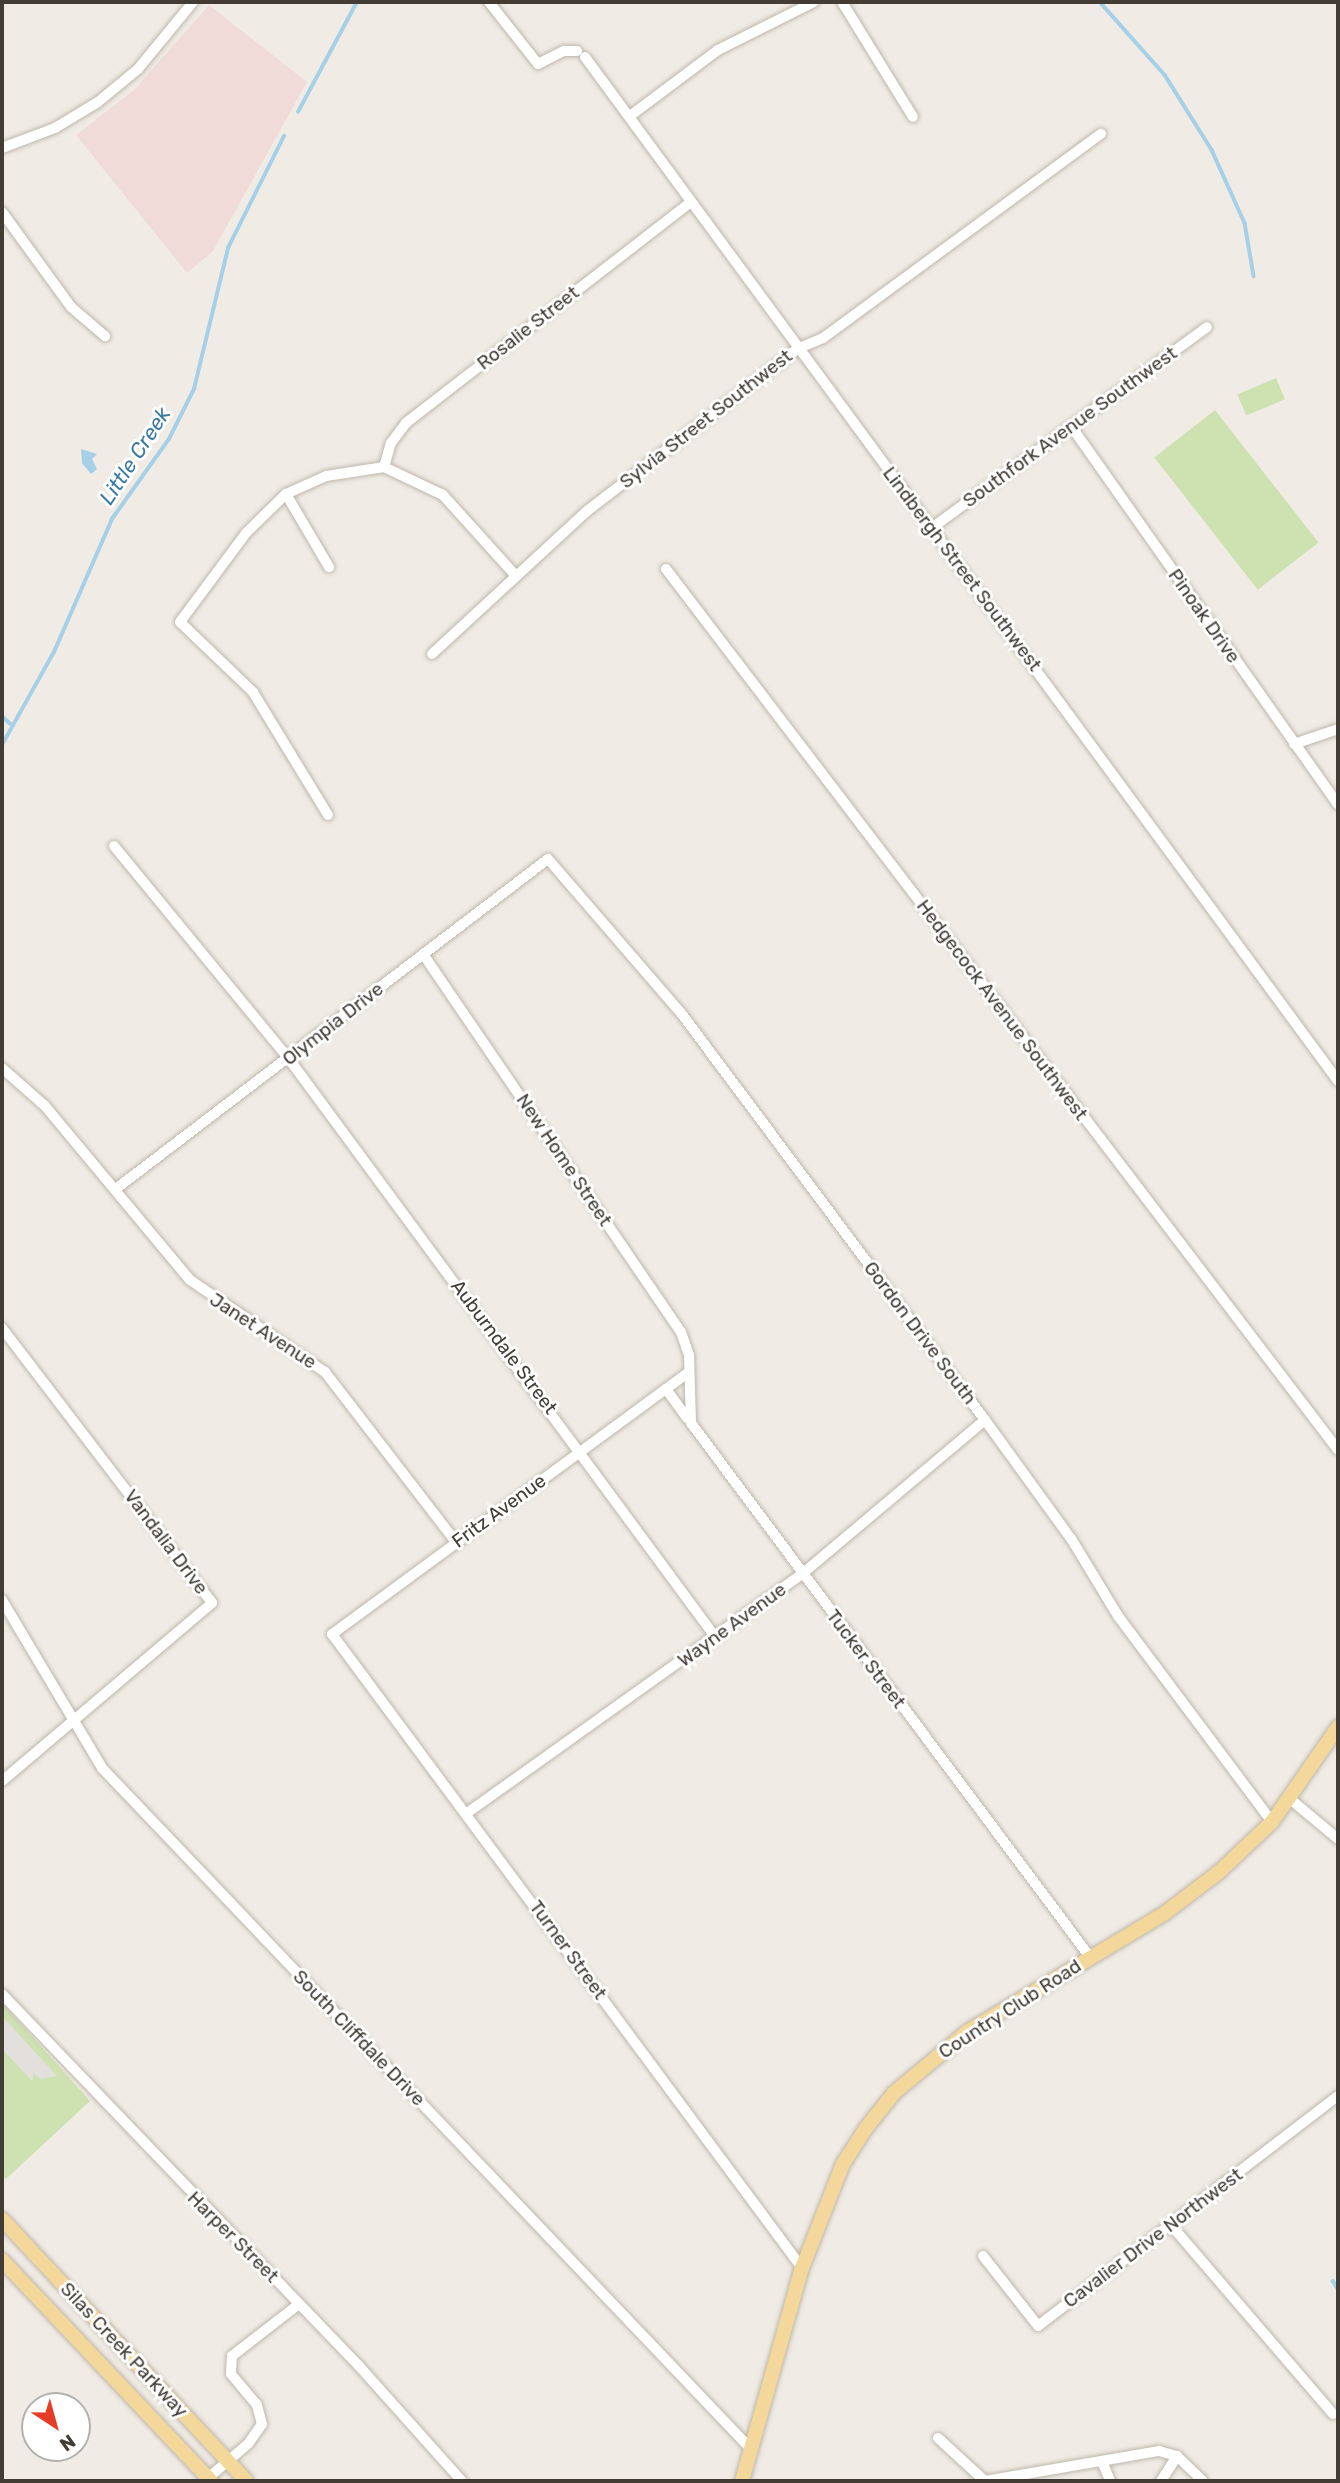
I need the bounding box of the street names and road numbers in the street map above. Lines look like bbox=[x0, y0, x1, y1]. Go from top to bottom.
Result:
street label: Rosalie Street bbox=[473, 281, 583, 375]
street label: Southfork Avenue Southwest bbox=[958, 341, 1182, 513]
street label: Sylvia Street Southwest bbox=[615, 345, 797, 493]
street label: Lindbergh Street Southwest bbox=[878, 462, 1046, 676]
street label: Pinoak Drive bbox=[1163, 564, 1245, 668]
street label: Hedgecock Avenue Southwest bbox=[911, 895, 1093, 1125]
street label: Olympia Drive bbox=[278, 978, 388, 1070]
street label: New Home Street bbox=[511, 1089, 617, 1231]
street label: Gordon Drive South bbox=[859, 1257, 981, 1409]
street label: Auburndale Street bbox=[446, 1275, 562, 1419]
street label: Janet Avenue bbox=[205, 1288, 321, 1374]
street label: Fritz Avenue bbox=[447, 1469, 551, 1553]
street label: Vandalia Drive bbox=[119, 1485, 213, 1599]
street label: Wayne Avenue bbox=[673, 1578, 791, 1672]
street label: Tucker Street bbox=[821, 1605, 911, 1713]
street label: Turner Street bbox=[524, 1896, 612, 2004]
street label: Country Club Road bbox=[934, 1954, 1086, 2064]
street label: South Cliffdale Drive bbox=[288, 1965, 430, 2111]
street label: Cavalier Drive Northwest bbox=[1059, 2163, 1247, 2313]
street label: Harper Street bbox=[182, 2186, 284, 2288]
street label: Silas Creek Parkway bbox=[55, 2278, 193, 2422]

